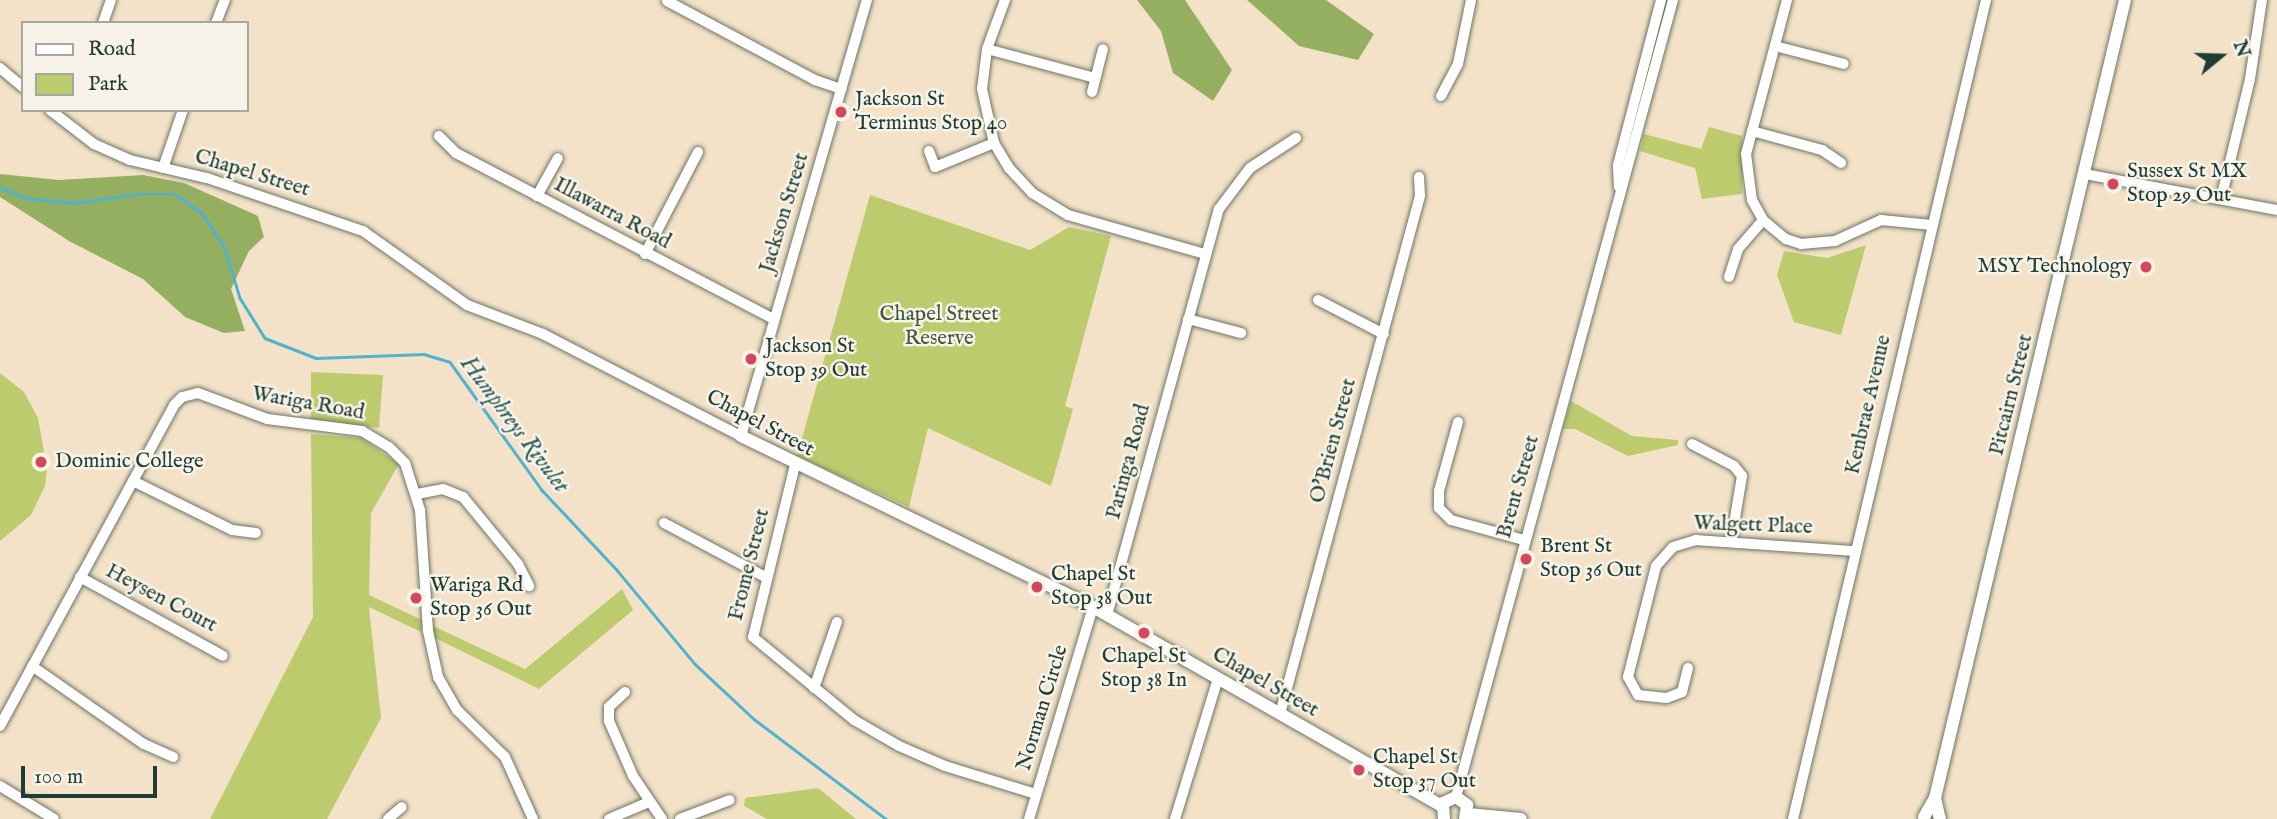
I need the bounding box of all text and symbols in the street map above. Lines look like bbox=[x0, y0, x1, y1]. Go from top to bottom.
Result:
legend bbox=[21, 21, 248, 112]
north arrow bbox=[2186, 21, 2256, 91]
text: Road bbox=[88, 36, 135, 63]
text: N bbox=[2227, 37, 2255, 61]
text: Park bbox=[88, 71, 128, 98]
place label: Jackson St Terminus Stop 40 bbox=[855, 87, 1007, 137]
marker: Jackson St Terminus Stop 40 bbox=[833, 104, 849, 120]
street label: Chapel Street bbox=[192, 145, 312, 203]
street label: Jackson Street bbox=[755, 150, 815, 276]
place label: Sussex St MX Stop 29 Out bbox=[2127, 159, 2247, 209]
street label: Illawarra Road bbox=[549, 173, 675, 255]
marker: Sussex St MX Stop 29 Out bbox=[2105, 176, 2121, 192]
place label: MSY Technology bbox=[1978, 254, 2132, 280]
marker: MSY Technology bbox=[2138, 259, 2154, 275]
park label: Chapel Street Reserve bbox=[880, 302, 998, 352]
street label: Pitcairn Street bbox=[1985, 332, 2039, 458]
street label: Kenbrae Avenue bbox=[1841, 333, 1897, 477]
place label: Jackson St Stop 39 Out bbox=[765, 334, 867, 384]
water label: Humphreys Rivulet bbox=[454, 351, 574, 499]
marker: Jackson St Stop 39 Out bbox=[743, 351, 759, 367]
street label: O'Brien Street bbox=[1305, 376, 1363, 506]
street label: Wariga Road bbox=[250, 382, 366, 426]
street label: Chapel Street bbox=[702, 385, 818, 463]
street label: Paringa Road bbox=[1102, 402, 1156, 522]
street label: Brent Street bbox=[1492, 432, 1546, 542]
place label: Dominic College bbox=[55, 449, 204, 475]
marker: Dominic College bbox=[33, 454, 49, 470]
street label: Frome Street bbox=[724, 506, 776, 624]
street label: Walgett Place bbox=[1693, 511, 1813, 541]
place label: Brent St Stop 36 Out bbox=[1540, 534, 1642, 584]
marker: Brent St Stop 36 Out bbox=[1518, 551, 1534, 567]
street label: Heysen Court bbox=[101, 559, 221, 639]
place label: Chapel St Stop 38 Out bbox=[1051, 562, 1152, 612]
place label: Wariga Rd Stop 36 Out bbox=[430, 573, 532, 623]
marker: Chapel St Stop 38 Out bbox=[1029, 579, 1045, 595]
marker: Wariga Rd Stop 36 Out bbox=[408, 590, 424, 606]
marker: Chapel St Stop 38 In bbox=[1136, 625, 1152, 641]
street label: Norman Circle bbox=[1012, 642, 1074, 774]
street label: Chapel Street bbox=[1207, 642, 1323, 724]
place label: Chapel St Stop 38 In bbox=[1101, 644, 1187, 694]
place label: Chapel St Stop 37 Out bbox=[1373, 745, 1476, 795]
scale bar bbox=[24, 752, 161, 796]
marker: Chapel St Stop 37 Out bbox=[1351, 762, 1367, 778]
text: 100 m bbox=[34, 764, 83, 791]

